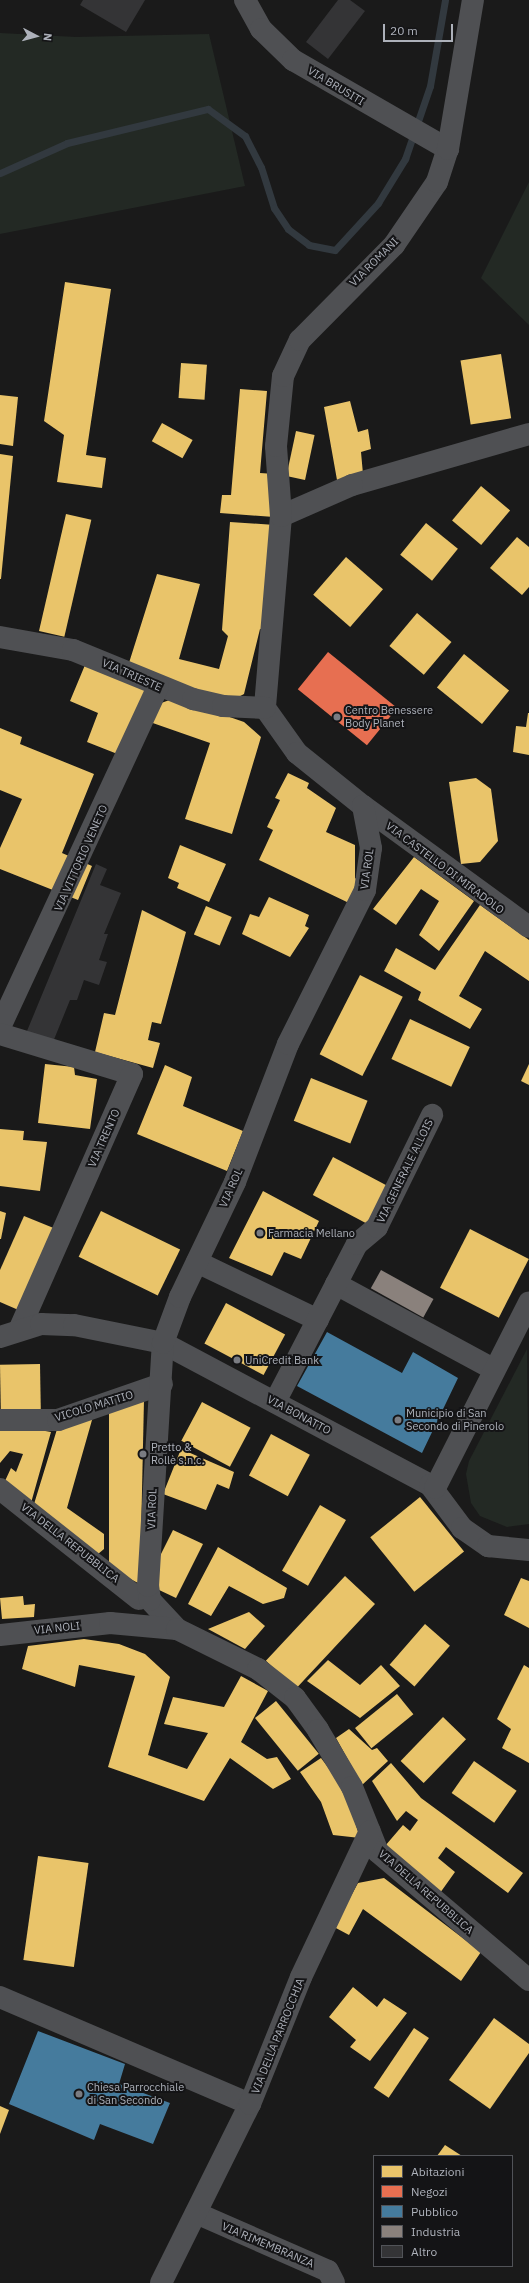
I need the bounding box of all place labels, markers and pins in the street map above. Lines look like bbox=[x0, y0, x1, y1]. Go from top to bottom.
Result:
place label: Centro Benessere Body Planet bbox=[345, 704, 433, 730]
marker: Centro Benessere Body Planet bbox=[332, 712, 342, 722]
place label: Farmacia Mellano bbox=[268, 1226, 355, 1240]
marker: Farmacia Mellano bbox=[255, 1228, 265, 1238]
place label: UniCredit Bank bbox=[245, 1353, 319, 1367]
marker: UniCredit Bank bbox=[232, 1355, 242, 1365]
place label: Municipio di San Secondo di Pinerolo bbox=[406, 1407, 504, 1433]
marker: Municipio di San Secondo di Pinerolo bbox=[393, 1415, 403, 1425]
place label: Pretto & Rollè s.n.c. bbox=[151, 1441, 205, 1467]
marker: Pretto & Rollè s.n.c. bbox=[138, 1449, 148, 1459]
place label: Chiesa Parrocchiale di San Secondo bbox=[87, 2081, 184, 2107]
marker: Chiesa Parrocchiale di San Secondo bbox=[74, 2089, 84, 2099]

